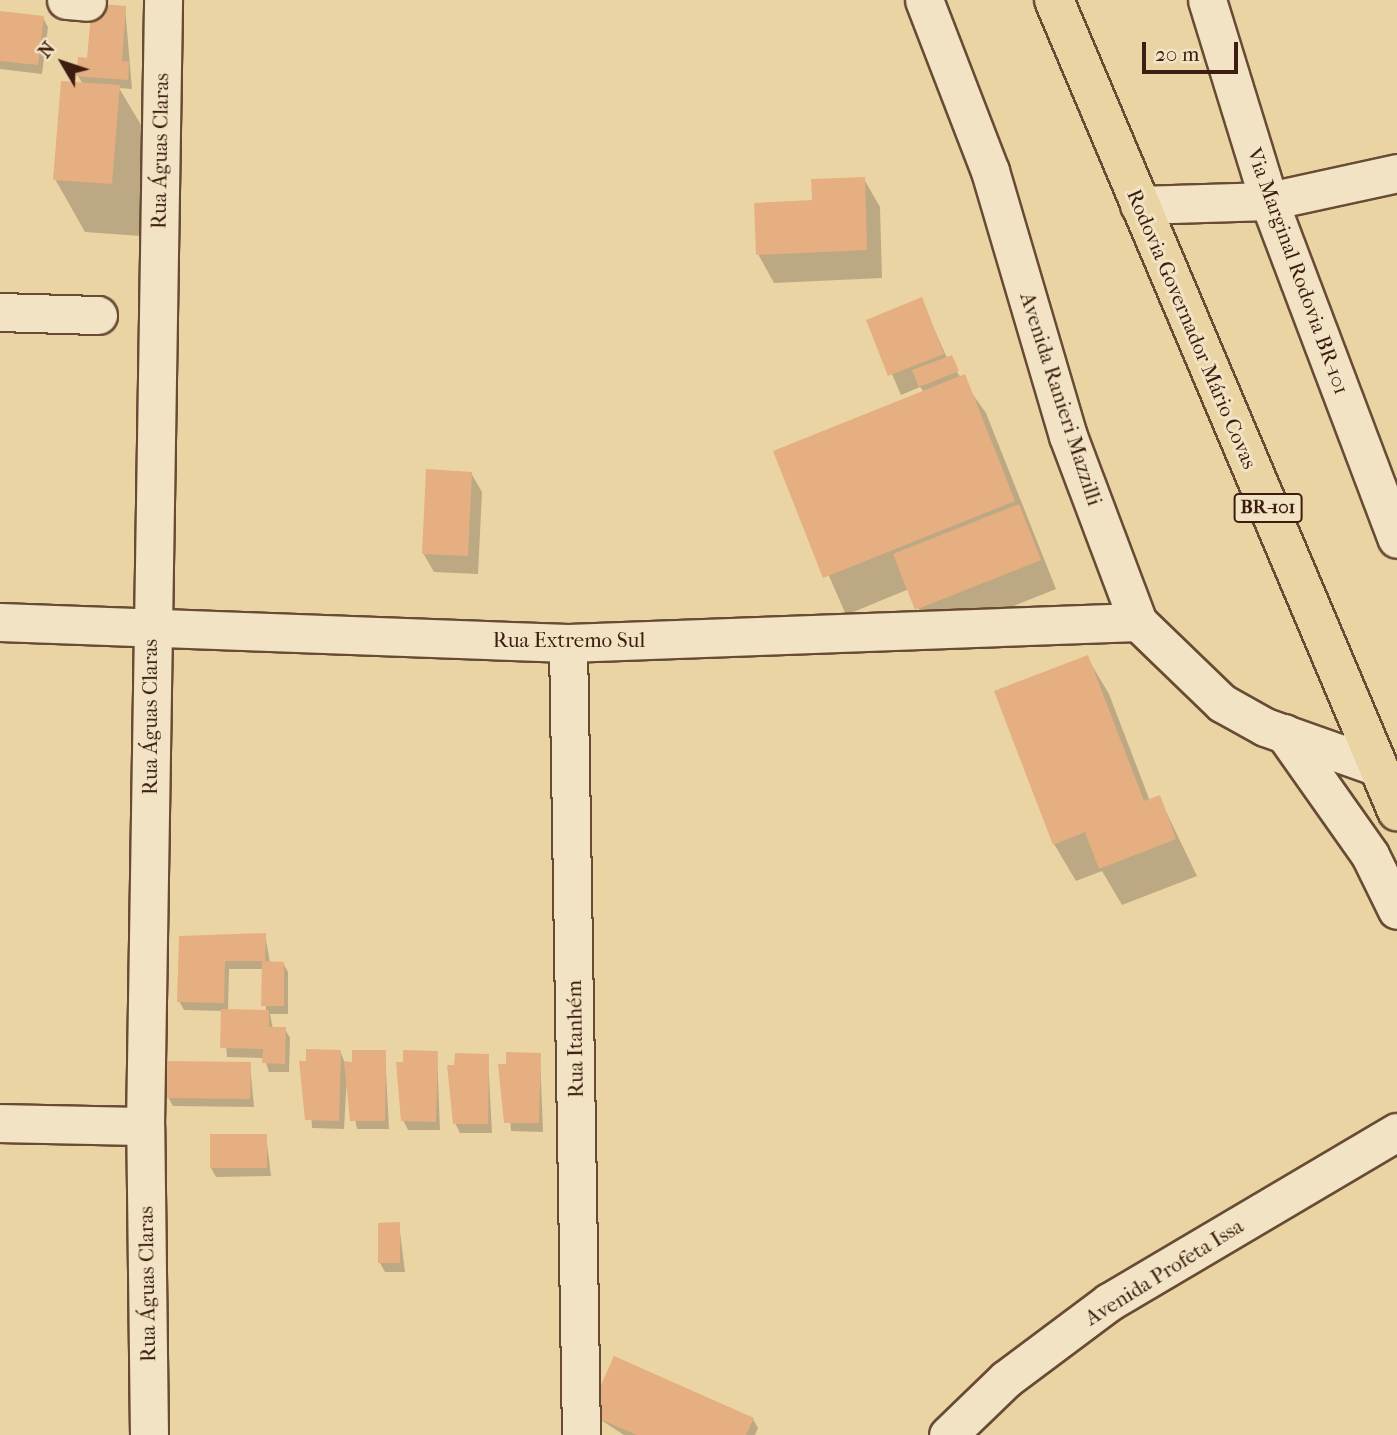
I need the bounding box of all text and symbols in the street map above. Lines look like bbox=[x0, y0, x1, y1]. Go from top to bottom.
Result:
north arrow bbox=[28, 28, 98, 98]
scale bar bbox=[1145, 28, 1241, 72]
text: N bbox=[34, 37, 60, 62]
text: 20 m bbox=[1155, 42, 1199, 66]
street label: Rua Águas Claras bbox=[146, 73, 174, 229]
street label: Via Marginal Rodovia BR-101 bbox=[1242, 144, 1354, 398]
street label: Rodovia Governador Mário Covas bbox=[1122, 185, 1262, 473]
street label: Avenida Ranieri Mazzilli bbox=[1015, 289, 1107, 509]
road number: BR-101 bbox=[1233, 492, 1303, 524]
street label: Rua Extremo Sul bbox=[493, 627, 645, 653]
street label: Rua Águas Claras bbox=[137, 639, 163, 795]
street label: Rua Itanhém bbox=[561, 980, 589, 1098]
street label: Rua Águas Claras bbox=[133, 1206, 161, 1362]
street label: Avenida Profeta Issa bbox=[1080, 1213, 1248, 1331]

